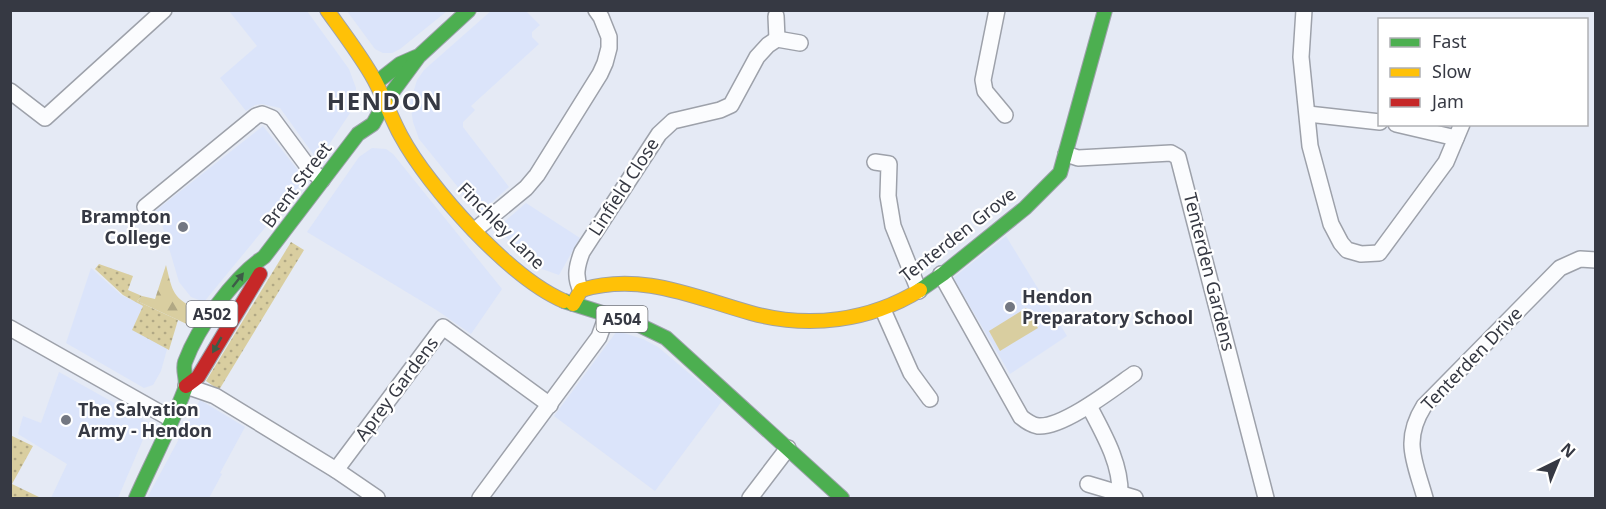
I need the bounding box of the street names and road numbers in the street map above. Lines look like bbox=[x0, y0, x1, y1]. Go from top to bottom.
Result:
street label: Linfield Close bbox=[583, 133, 664, 240]
street label: Brent Street bbox=[256, 136, 337, 232]
street label: Finchley Lane bbox=[453, 177, 550, 274]
street label: Tenterden Grove bbox=[895, 181, 1020, 287]
street label: Tenterden Gardens bbox=[1179, 190, 1241, 353]
road number: A502 bbox=[186, 301, 238, 327]
street label: Tenterden Drive bbox=[1416, 301, 1527, 415]
road number: A504 bbox=[596, 306, 648, 332]
street label: Aprey Gardens bbox=[349, 331, 443, 445]

